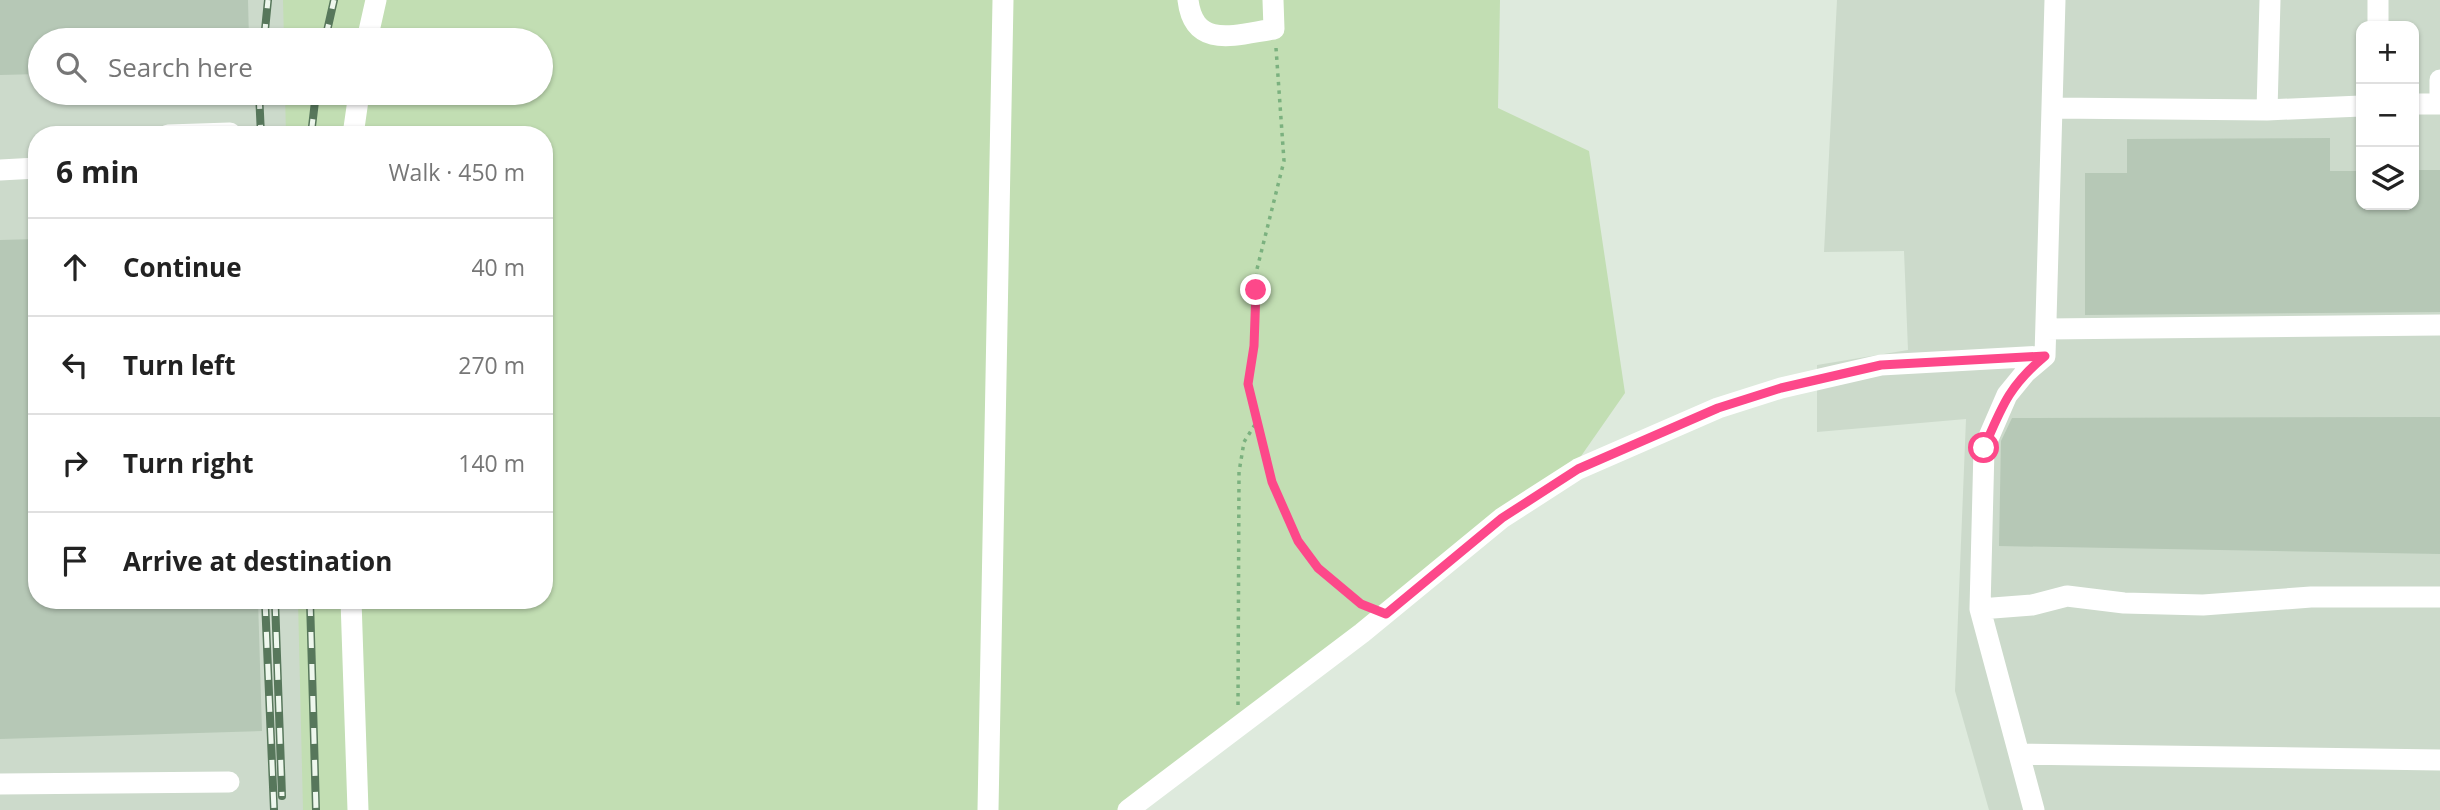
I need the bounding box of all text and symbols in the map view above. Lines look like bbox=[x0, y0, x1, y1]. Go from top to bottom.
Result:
map controls bbox=[2356, 21, 2419, 210]
button: + bbox=[2356, 21, 2419, 84]
search box bbox=[28, 28, 553, 105]
icon: search bbox=[52, 48, 90, 86]
text: Search here bbox=[108, 49, 253, 85]
button: − bbox=[2356, 84, 2419, 147]
button: layers bbox=[2356, 147, 2419, 210]
text: 6 min bbox=[56, 151, 139, 192]
text: Walk · 450 m bbox=[388, 156, 525, 188]
icon: ahead bbox=[56, 248, 94, 286]
text: Continue bbox=[123, 249, 242, 285]
text: 40 m bbox=[471, 251, 525, 283]
route end bbox=[1240, 274, 1271, 305]
icon: left bbox=[56, 346, 94, 384]
text: Turn left bbox=[123, 347, 235, 383]
text: 270 m bbox=[458, 349, 525, 381]
route start bbox=[1968, 432, 1999, 463]
icon: right bbox=[56, 444, 94, 482]
text: Turn right bbox=[123, 445, 254, 481]
text: 140 m bbox=[458, 447, 525, 479]
icon: arrive bbox=[56, 542, 94, 580]
text: Arrive at destination bbox=[123, 543, 392, 579]

